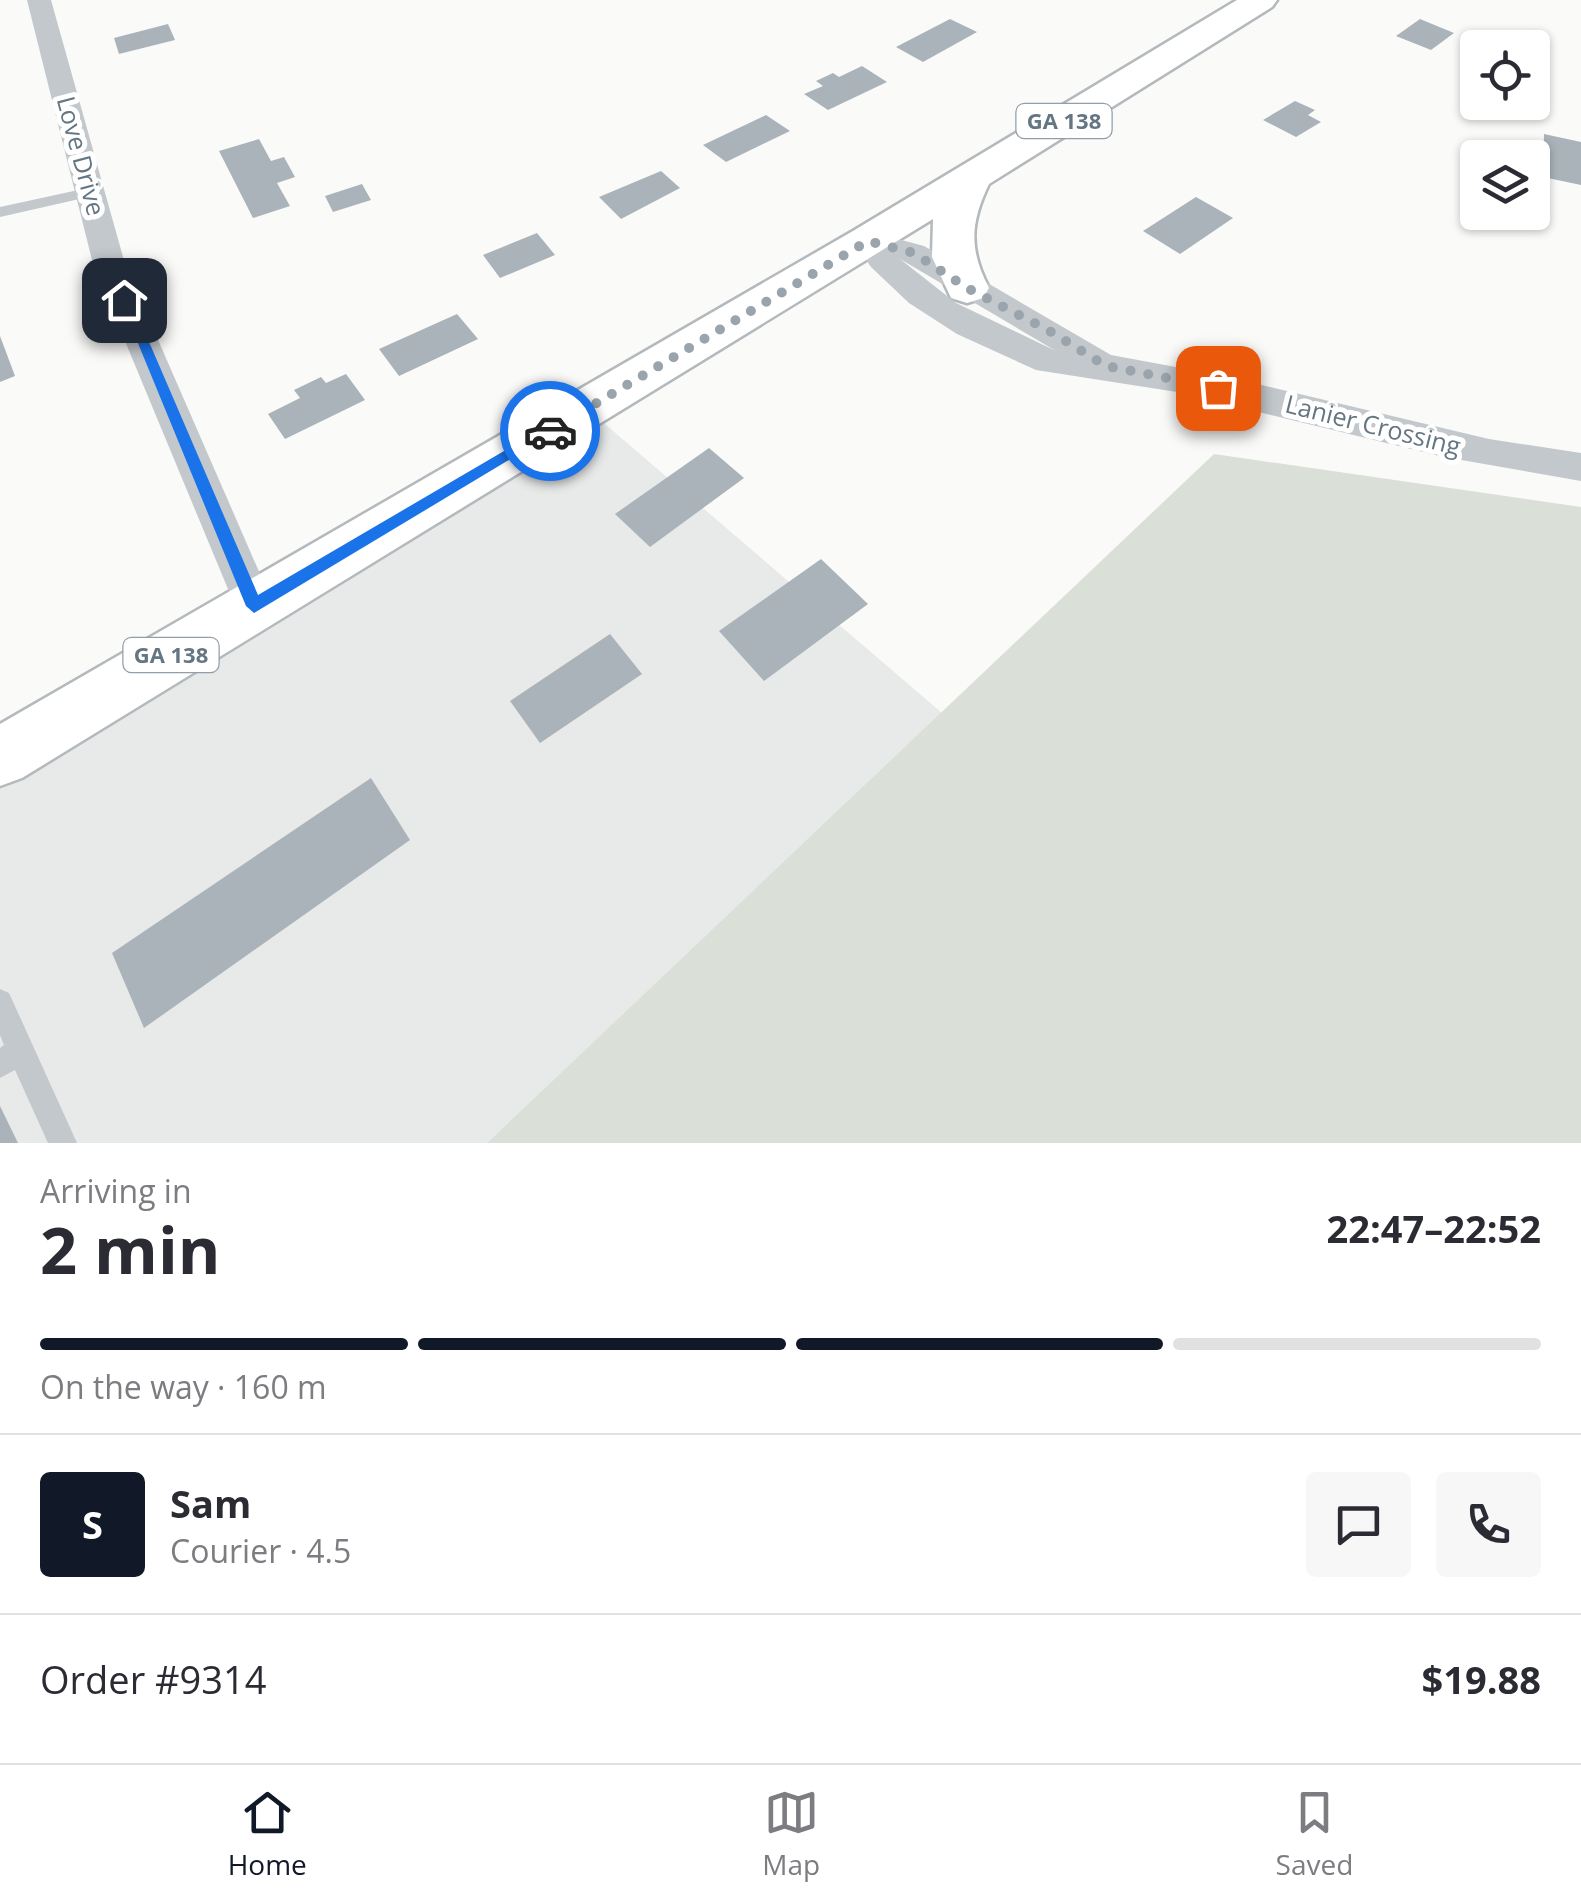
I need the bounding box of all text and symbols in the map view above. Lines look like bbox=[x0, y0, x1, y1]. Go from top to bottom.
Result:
map controls bbox=[1460, 30, 1550, 230]
button: locate bbox=[1460, 30, 1550, 120]
street label: Love Drive bbox=[50, 92, 114, 219]
road number: GA 138 bbox=[1016, 104, 1112, 138]
button: layers bbox=[1460, 140, 1550, 230]
pin bbox=[82, 258, 167, 343]
icon: home bbox=[97, 273, 152, 328]
pin bbox=[1176, 346, 1261, 431]
icon: bag bbox=[1191, 361, 1246, 416]
courier bbox=[500, 381, 600, 481]
street label: Lanier Crossing bbox=[1282, 386, 1465, 462]
icon: car bbox=[523, 404, 578, 459]
road number: GA 138 bbox=[124, 638, 218, 672]
text: Arriving in bbox=[40, 1169, 192, 1212]
text: 22:47–22:52 bbox=[1327, 1202, 1541, 1254]
text: 2 min bbox=[40, 1205, 220, 1293]
text: On the way · 160 m bbox=[40, 1365, 327, 1408]
button: chat bbox=[1306, 1472, 1411, 1577]
button: phone bbox=[1436, 1472, 1541, 1577]
text: Sam bbox=[170, 1477, 251, 1529]
text: S bbox=[82, 1498, 103, 1550]
text: Courier · 4.5 bbox=[170, 1529, 351, 1572]
text: Order #9314 bbox=[40, 1653, 267, 1705]
text: $19.88 bbox=[1422, 1653, 1541, 1705]
tab: Home bbox=[228, 1785, 307, 1883]
tab: Map bbox=[762, 1785, 820, 1883]
tab: Saved bbox=[1276, 1785, 1353, 1883]

